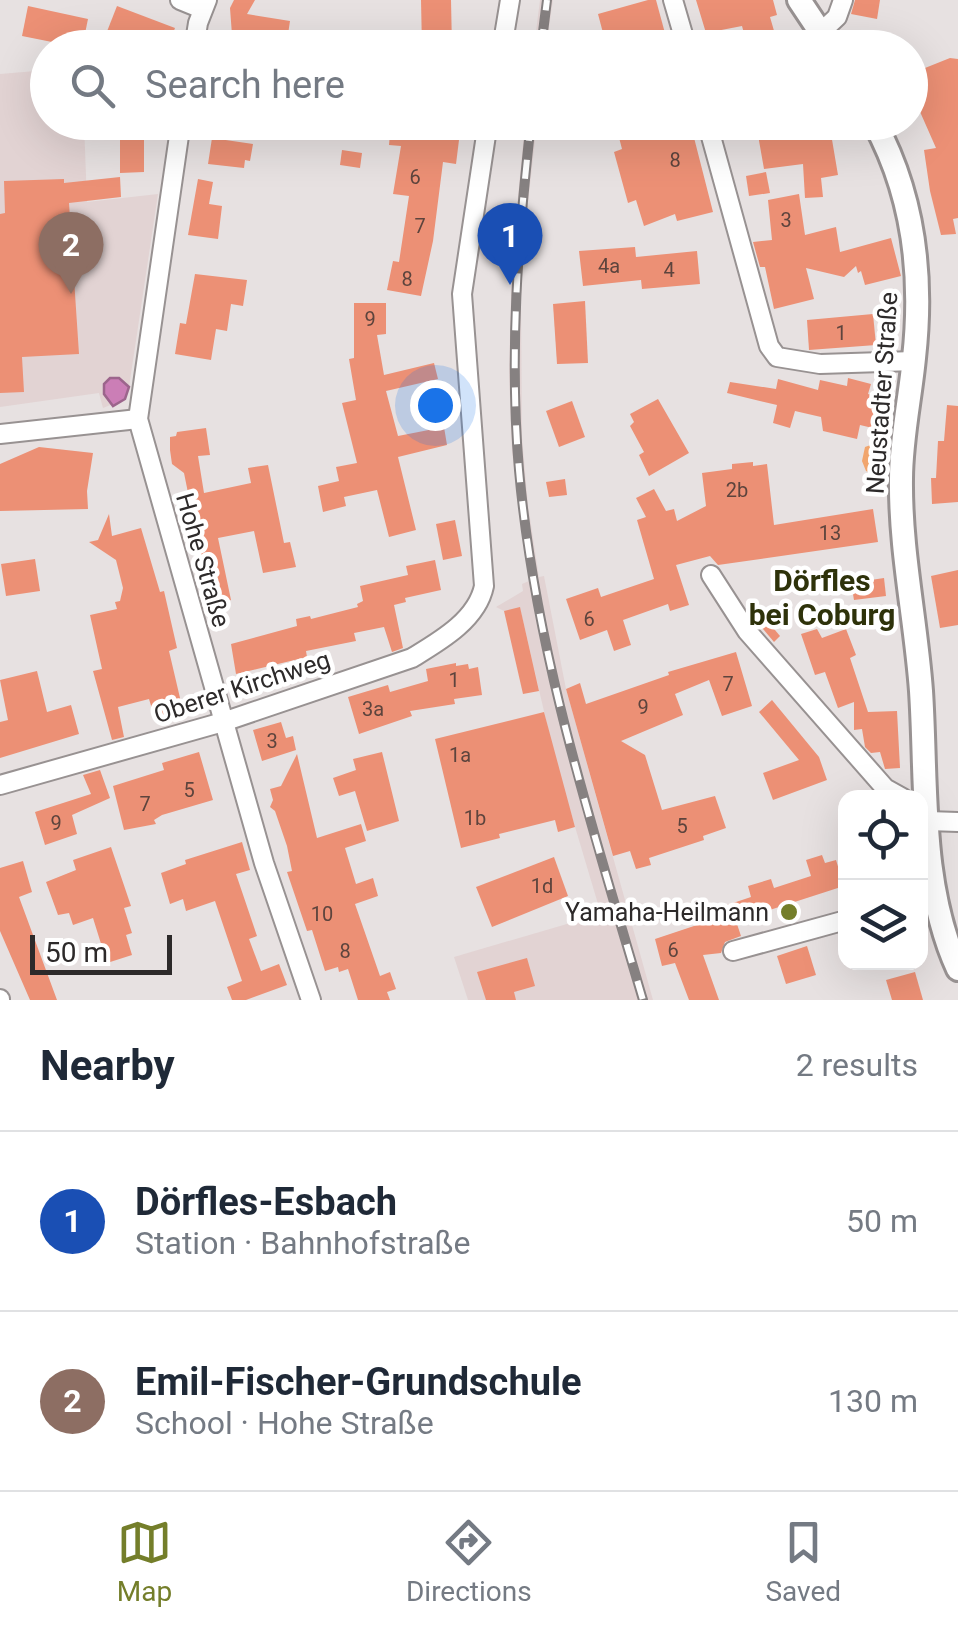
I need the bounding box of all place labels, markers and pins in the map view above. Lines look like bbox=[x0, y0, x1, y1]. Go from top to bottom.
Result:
pin: 1 bbox=[478, 202, 542, 285]
pin: 2 bbox=[38, 212, 104, 294]
place label: Yamaha-Heilmann bbox=[565, 898, 769, 927]
marker: Yamaha-Heilmann bbox=[778, 901, 800, 923]

